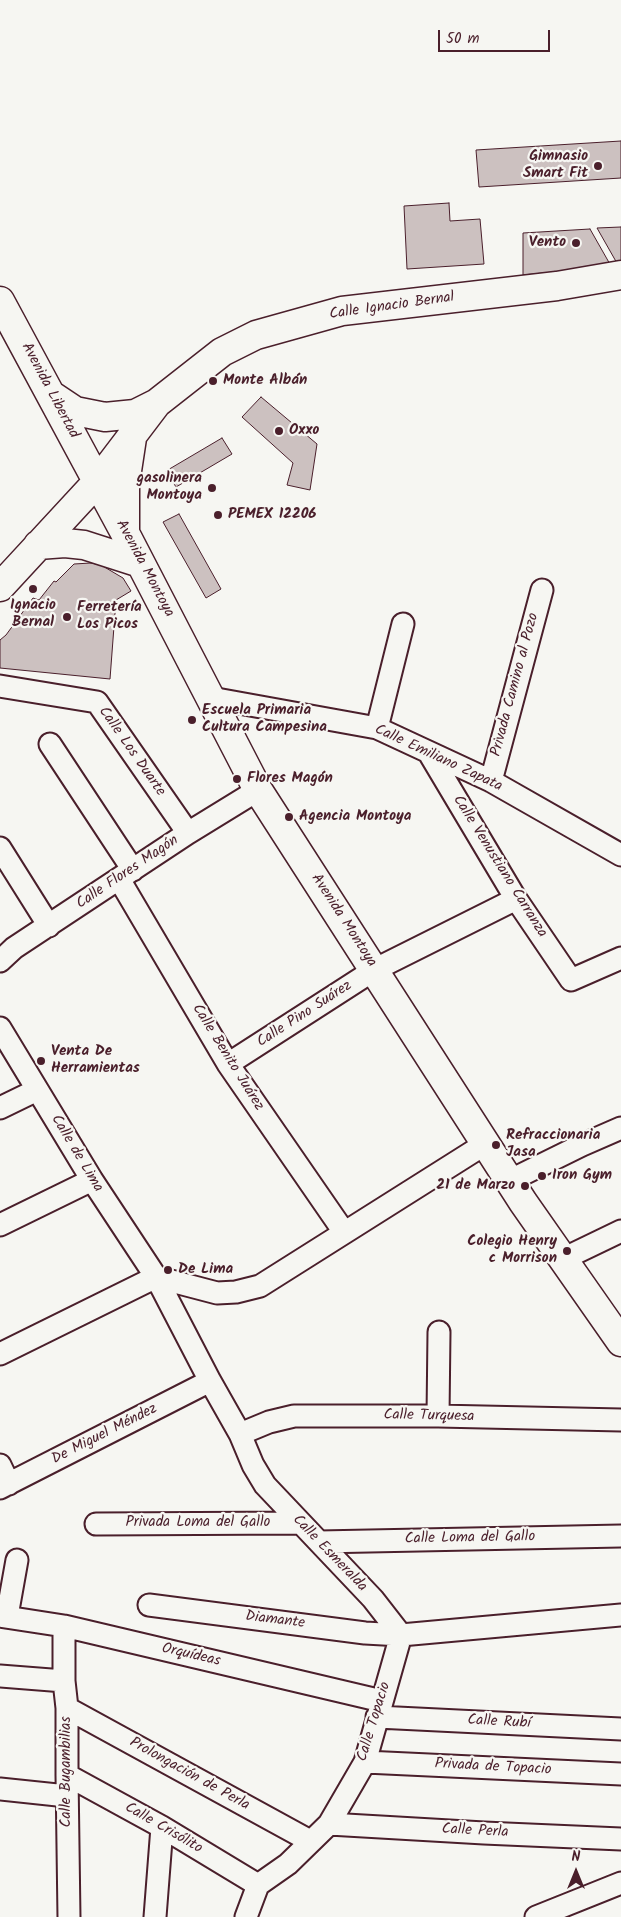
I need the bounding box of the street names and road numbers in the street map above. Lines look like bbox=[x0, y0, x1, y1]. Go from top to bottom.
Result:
street label: Calle Ignacio Bernal bbox=[328, 289, 456, 325]
street label: Avenida Libertad bbox=[16, 340, 82, 442]
street label: Avenida Montoya bbox=[111, 517, 177, 621]
street label: Privada Camino al Pozo bbox=[488, 611, 544, 759]
street label: Calle Los Duarte bbox=[94, 704, 168, 800]
street label: Calle Emiliano Zapata bbox=[371, 721, 505, 797]
street label: Calle Venustiano Carranza bbox=[448, 793, 550, 941]
street label: Calle Flores Magón bbox=[73, 832, 183, 914]
street label: Avenida Montoya bbox=[306, 871, 380, 971]
street label: Calle Pino Suárez bbox=[254, 978, 356, 1052]
street label: Calle Benito Juárez bbox=[187, 1001, 267, 1115]
street label: Calle de Lima bbox=[46, 1112, 106, 1196]
street label: De Miguel Méndez bbox=[49, 1401, 161, 1469]
street label: Calle Turquesa bbox=[383, 1407, 475, 1427]
street label: Calle Esmeralda bbox=[288, 1512, 370, 1596]
street label: Privada Loma del Gallo bbox=[126, 1514, 270, 1532]
street label: Calle Loma del Gallo bbox=[405, 1529, 535, 1549]
street label: Diamante bbox=[244, 1608, 306, 1634]
street label: Orquídeas bbox=[160, 1641, 222, 1671]
street label: Calle Topacio bbox=[354, 1680, 396, 1764]
street label: Calle Rubí bbox=[467, 1712, 531, 1734]
street label: Calle Bugambilias bbox=[58, 1716, 76, 1828]
street label: Prolongación de Perla bbox=[126, 1735, 252, 1815]
street label: Privada de Topacio bbox=[434, 1756, 552, 1780]
street label: Calle Crisólito bbox=[121, 1800, 205, 1858]
street label: Calle Perla bbox=[441, 1821, 509, 1843]

